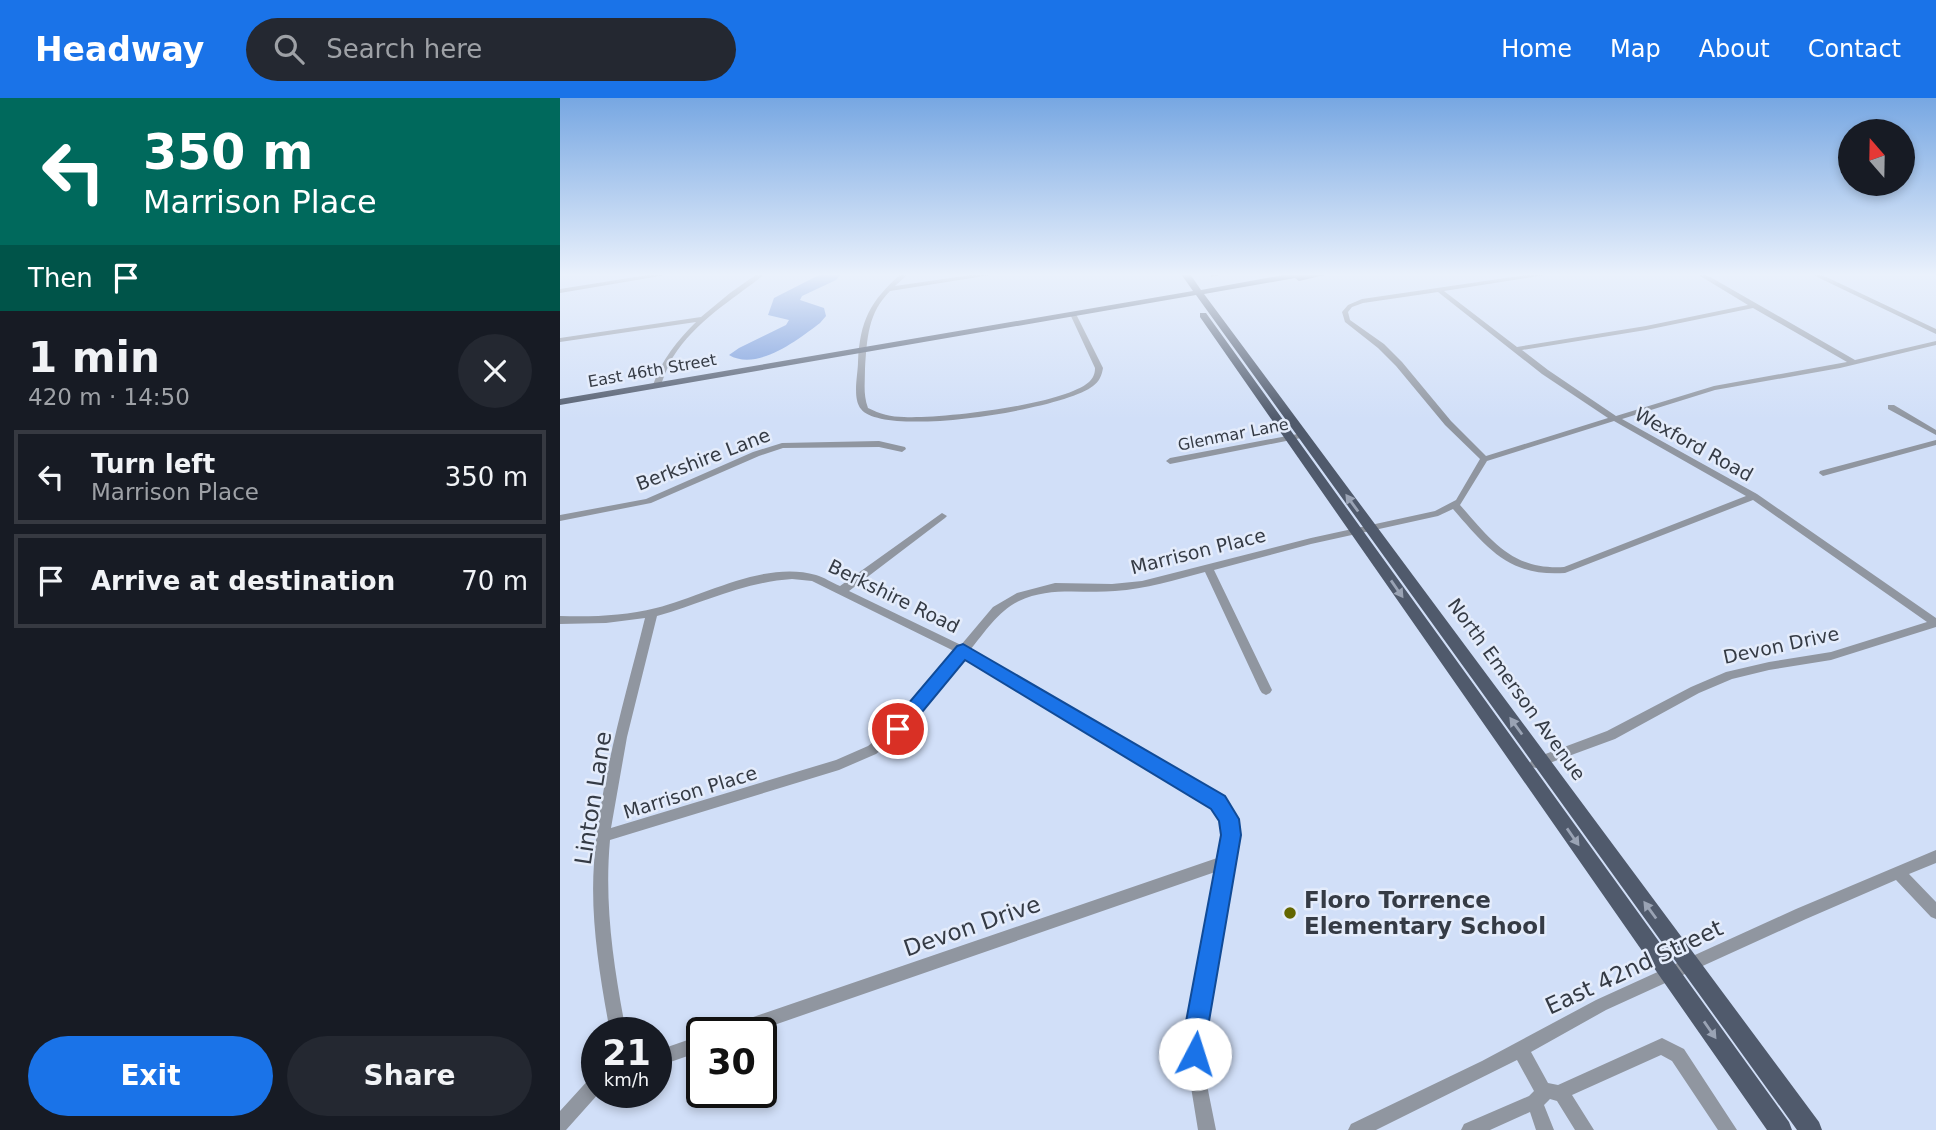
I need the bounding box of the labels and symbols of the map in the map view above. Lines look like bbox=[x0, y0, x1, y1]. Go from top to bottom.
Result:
north arrow bbox=[1838, 119, 1914, 196]
street label: East 46th Street bbox=[586, 350, 718, 391]
street label: Wexford Road bbox=[1631, 402, 1757, 486]
street label: Glenmar Lane bbox=[1176, 414, 1290, 455]
street label: Berkshire Lane bbox=[633, 423, 773, 495]
one-way arrow bbox=[1346, 494, 1360, 512]
street label: Marrison Place bbox=[1128, 524, 1268, 578]
street label: Berkshire Road bbox=[825, 555, 963, 637]
one-way arrow bbox=[1390, 580, 1404, 598]
street label: North Emerson Avenue bbox=[1444, 594, 1590, 784]
street label: Devon Drive bbox=[1721, 622, 1841, 668]
pin bbox=[868, 699, 928, 759]
one-way arrow bbox=[1509, 717, 1523, 735]
street label: Linton Lane bbox=[570, 730, 616, 866]
street label: Marrison Place bbox=[620, 761, 760, 823]
one-way arrow bbox=[1566, 828, 1580, 846]
place label: Floro Torrence Elementary School bbox=[1304, 887, 1546, 939]
street label: Devon Drive bbox=[900, 890, 1044, 962]
one-way arrow bbox=[1643, 901, 1657, 919]
marker: Floro Torrence Elementary School bbox=[1282, 905, 1298, 921]
street label: East 42nd Street bbox=[1541, 915, 1727, 1019]
speed limit sign: 30 bbox=[686, 1017, 777, 1108]
position arrow bbox=[1158, 1017, 1232, 1091]
one-way arrow bbox=[1703, 1021, 1717, 1039]

